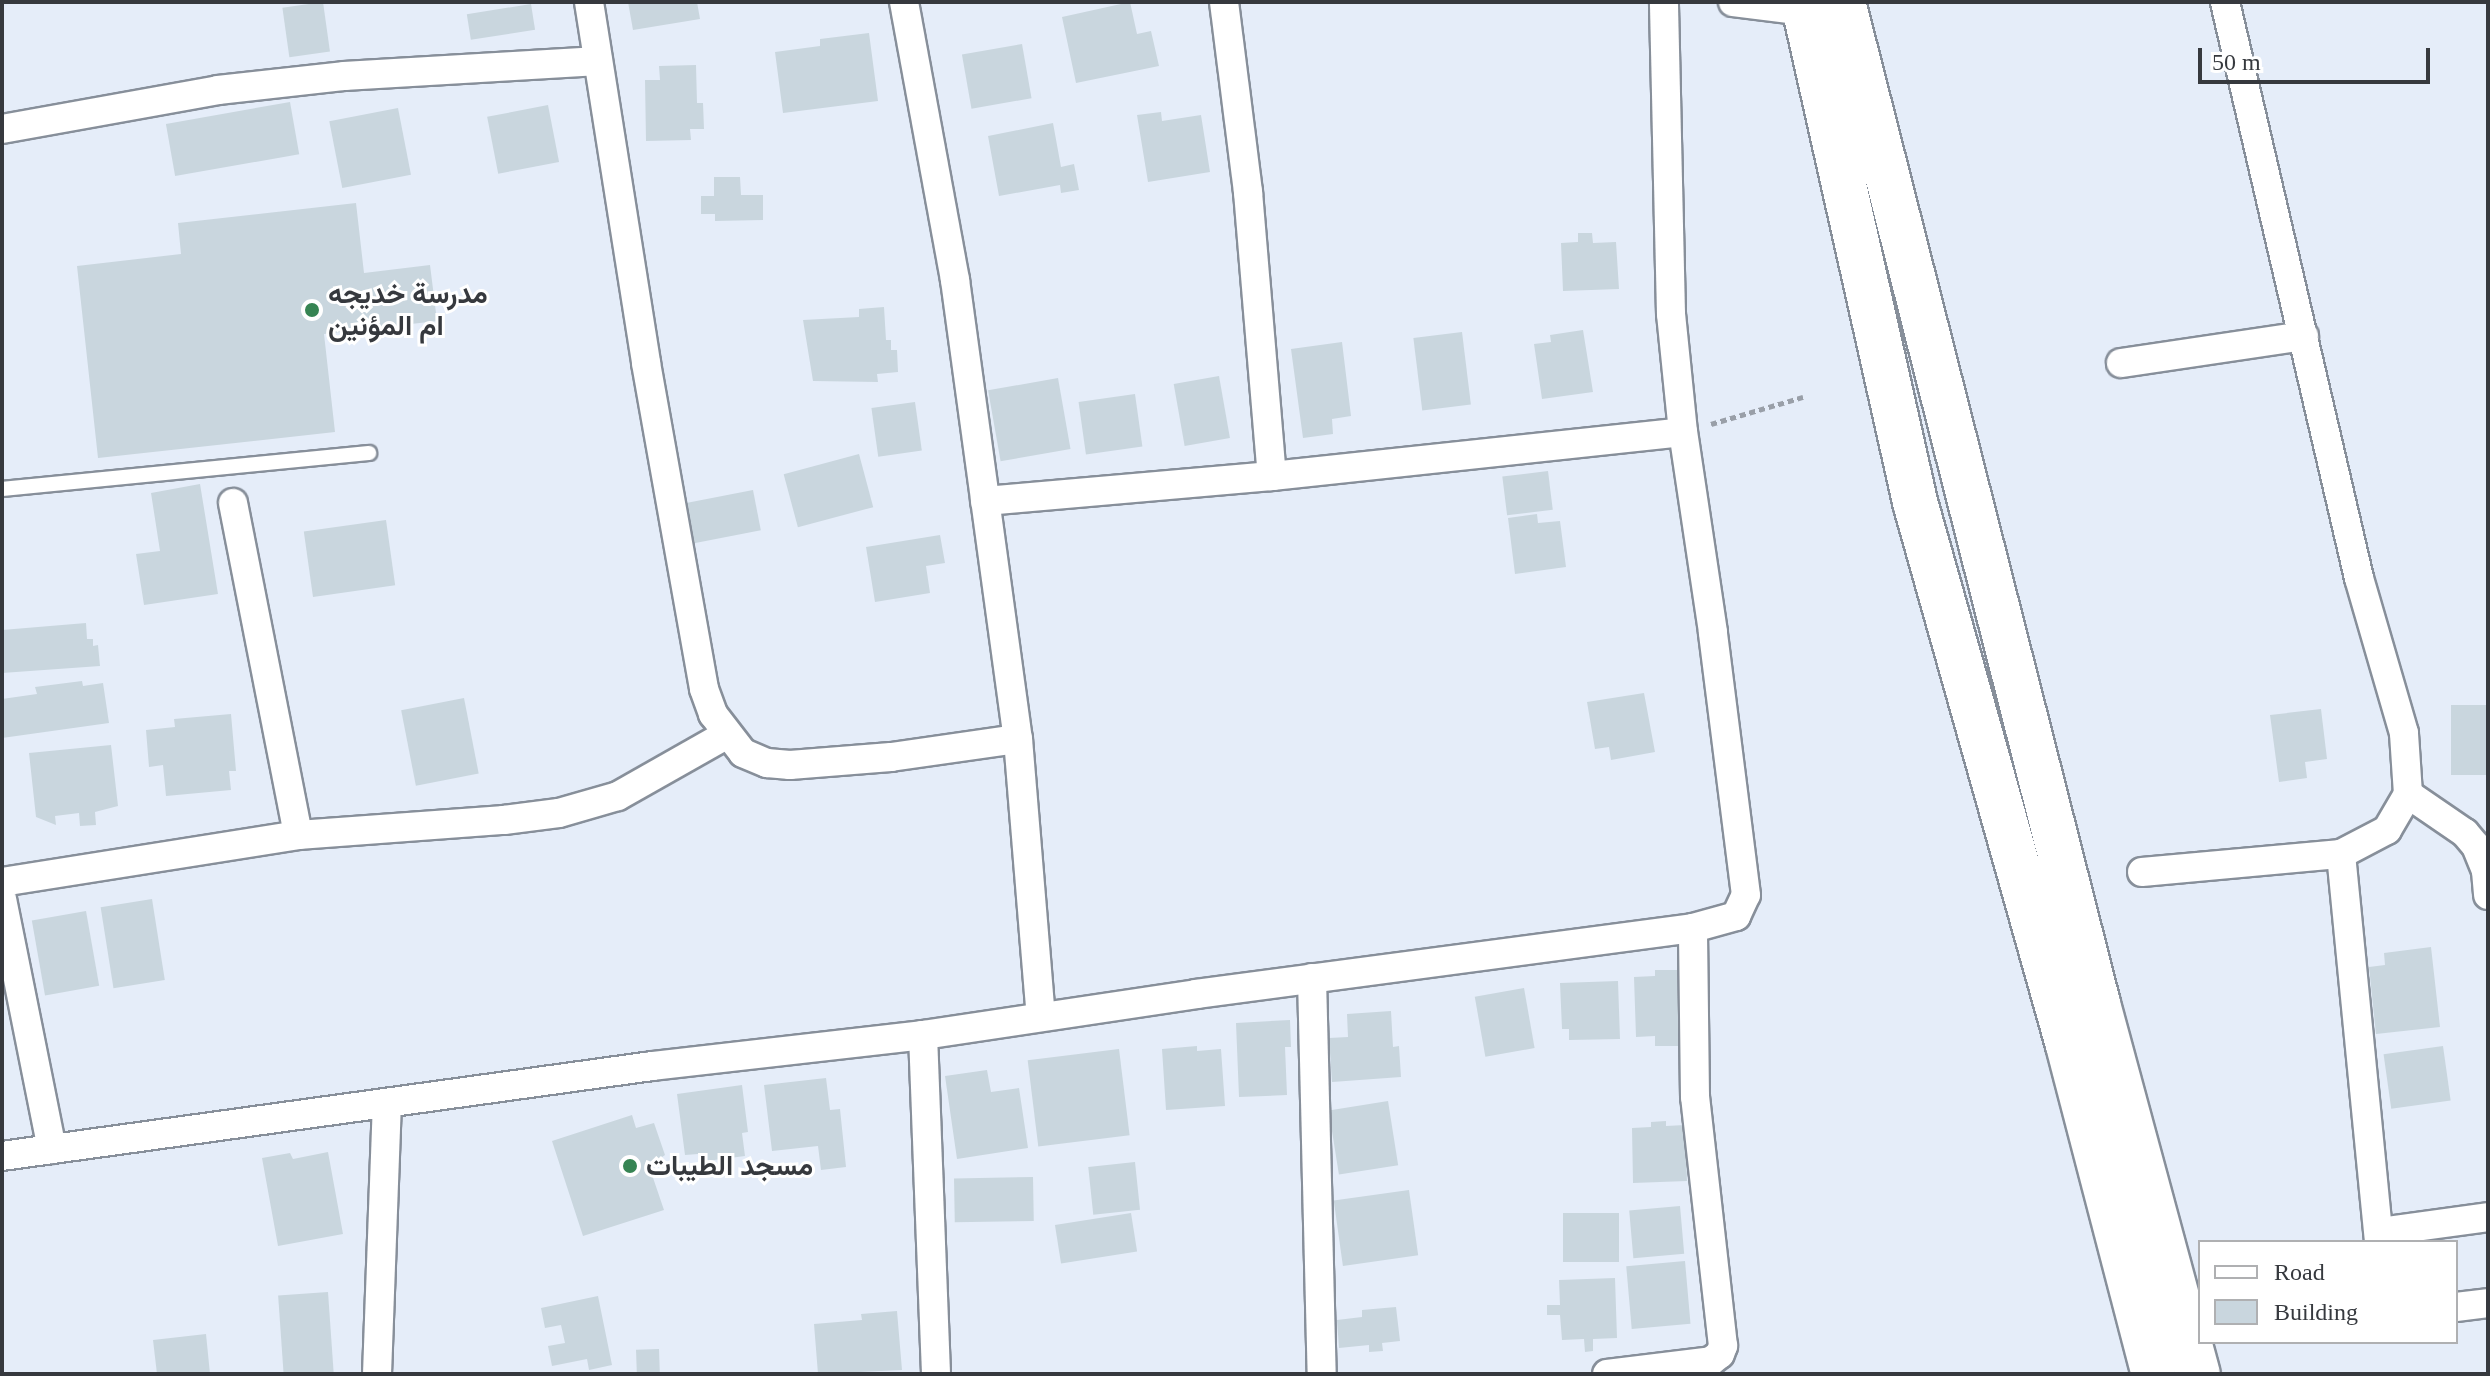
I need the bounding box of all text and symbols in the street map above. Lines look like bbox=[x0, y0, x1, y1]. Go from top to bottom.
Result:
scale bar bbox=[2202, 32, 2434, 82]
text: 50 m bbox=[2212, 49, 2261, 75]
place label: مدرسة خديجه ام المؤنين bbox=[328, 277, 488, 343]
marker: مدرسة خديجه ام المؤنين bbox=[303, 301, 321, 319]
place label: مسجد الطيبات bbox=[646, 1149, 813, 1183]
marker: مسجد الطيبات bbox=[621, 1157, 639, 1175]
legend bbox=[2198, 1240, 2458, 1344]
text: Road bbox=[2274, 1259, 2325, 1285]
text: Building bbox=[2274, 1299, 2358, 1325]

